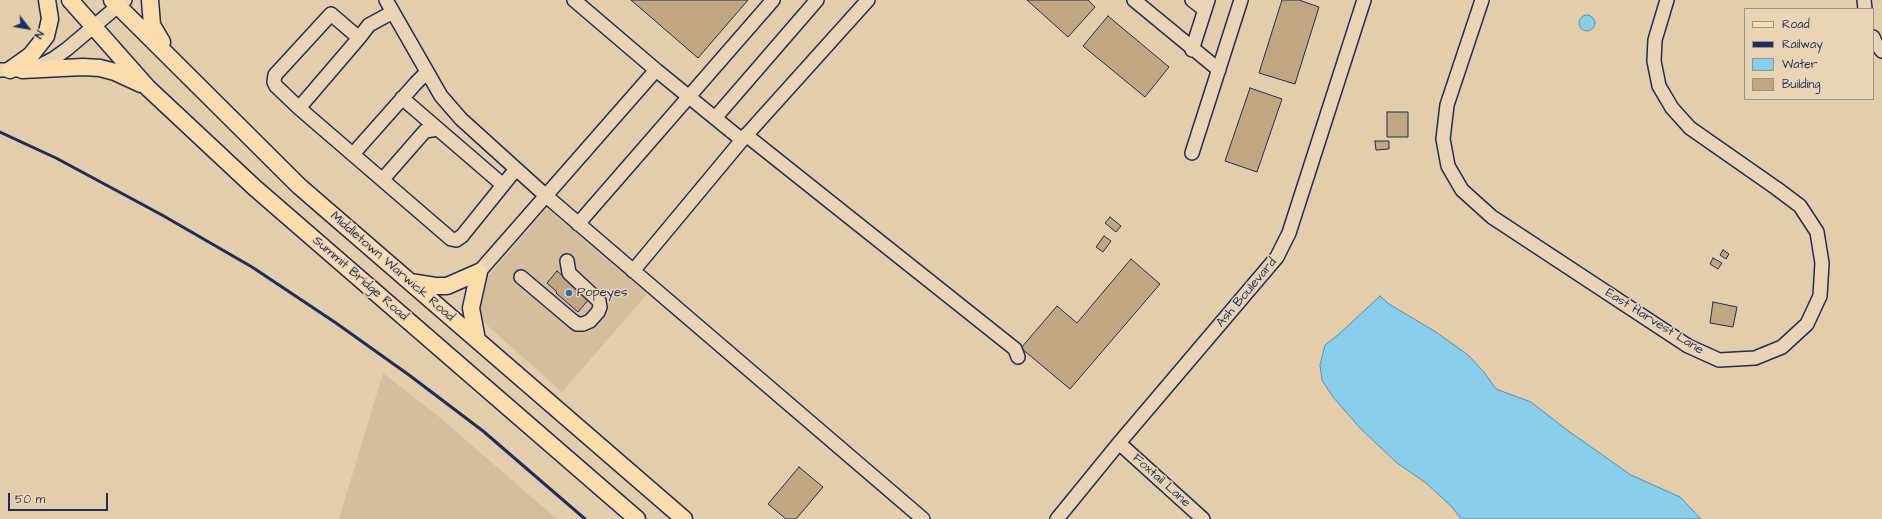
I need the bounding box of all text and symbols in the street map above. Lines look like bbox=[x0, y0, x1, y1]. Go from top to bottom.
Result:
north arrow bbox=[8, 8, 48, 48]
legend bbox=[1744, 8, 1874, 100]
text: Road bbox=[1782, 16, 1810, 33]
text: N bbox=[31, 28, 47, 41]
text: Railway bbox=[1782, 36, 1823, 53]
text: Water bbox=[1782, 56, 1817, 73]
text: Building bbox=[1782, 76, 1820, 93]
street label: Middletown Warwick Road bbox=[327, 209, 457, 325]
street label: Summit Bridge Road bbox=[309, 233, 411, 325]
street label: Ash Boulevard bbox=[1213, 255, 1281, 331]
place label: Popeyes bbox=[577, 285, 628, 301]
street label: East Harvest Lane bbox=[1602, 285, 1706, 359]
marker: Popeyes bbox=[564, 288, 574, 298]
street label: Foxtail Lane bbox=[1129, 451, 1193, 511]
scale bar bbox=[10, 485, 110, 511]
text: 50 m bbox=[15, 491, 45, 508]

